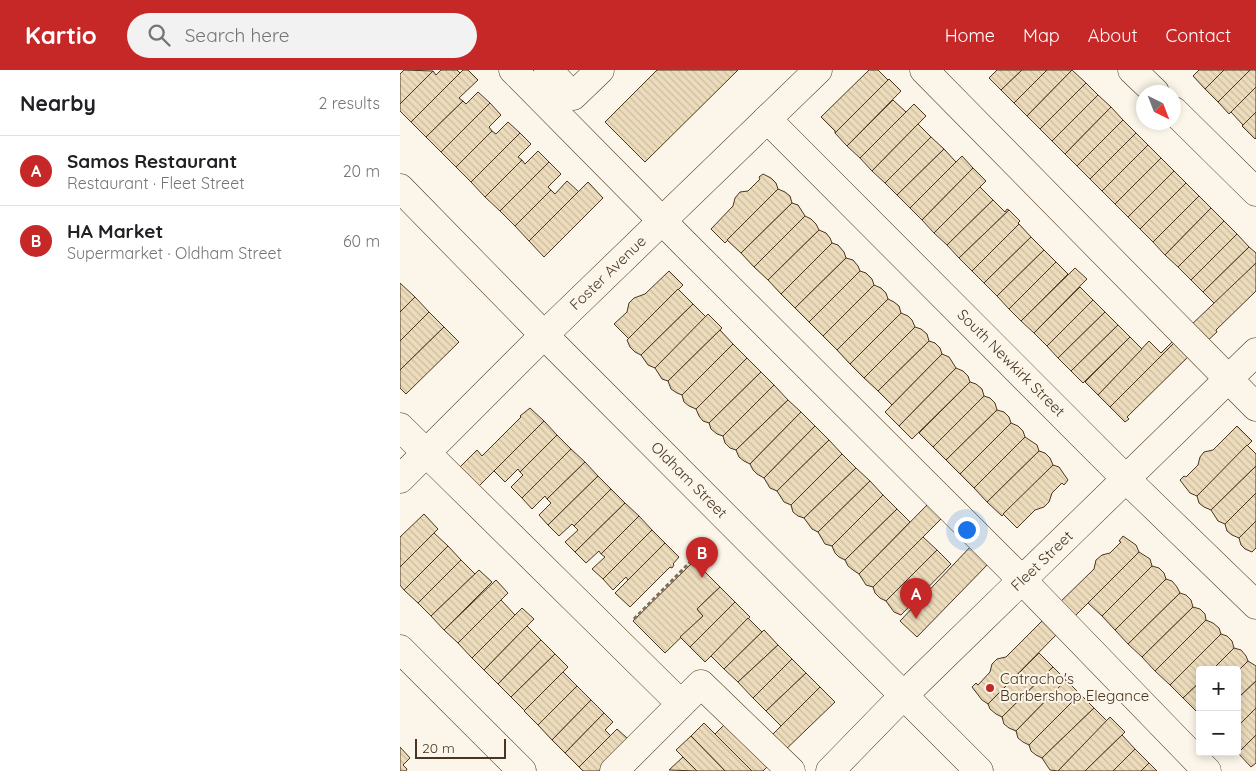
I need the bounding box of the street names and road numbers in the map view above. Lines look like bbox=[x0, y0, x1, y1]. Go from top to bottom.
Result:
street label: Foster Avenue bbox=[565, 231, 650, 314]
street label: South Newkirk Street bbox=[954, 305, 1069, 420]
street label: Oldham Street bbox=[647, 437, 732, 522]
street label: Fleet Street bbox=[1007, 526, 1077, 595]

